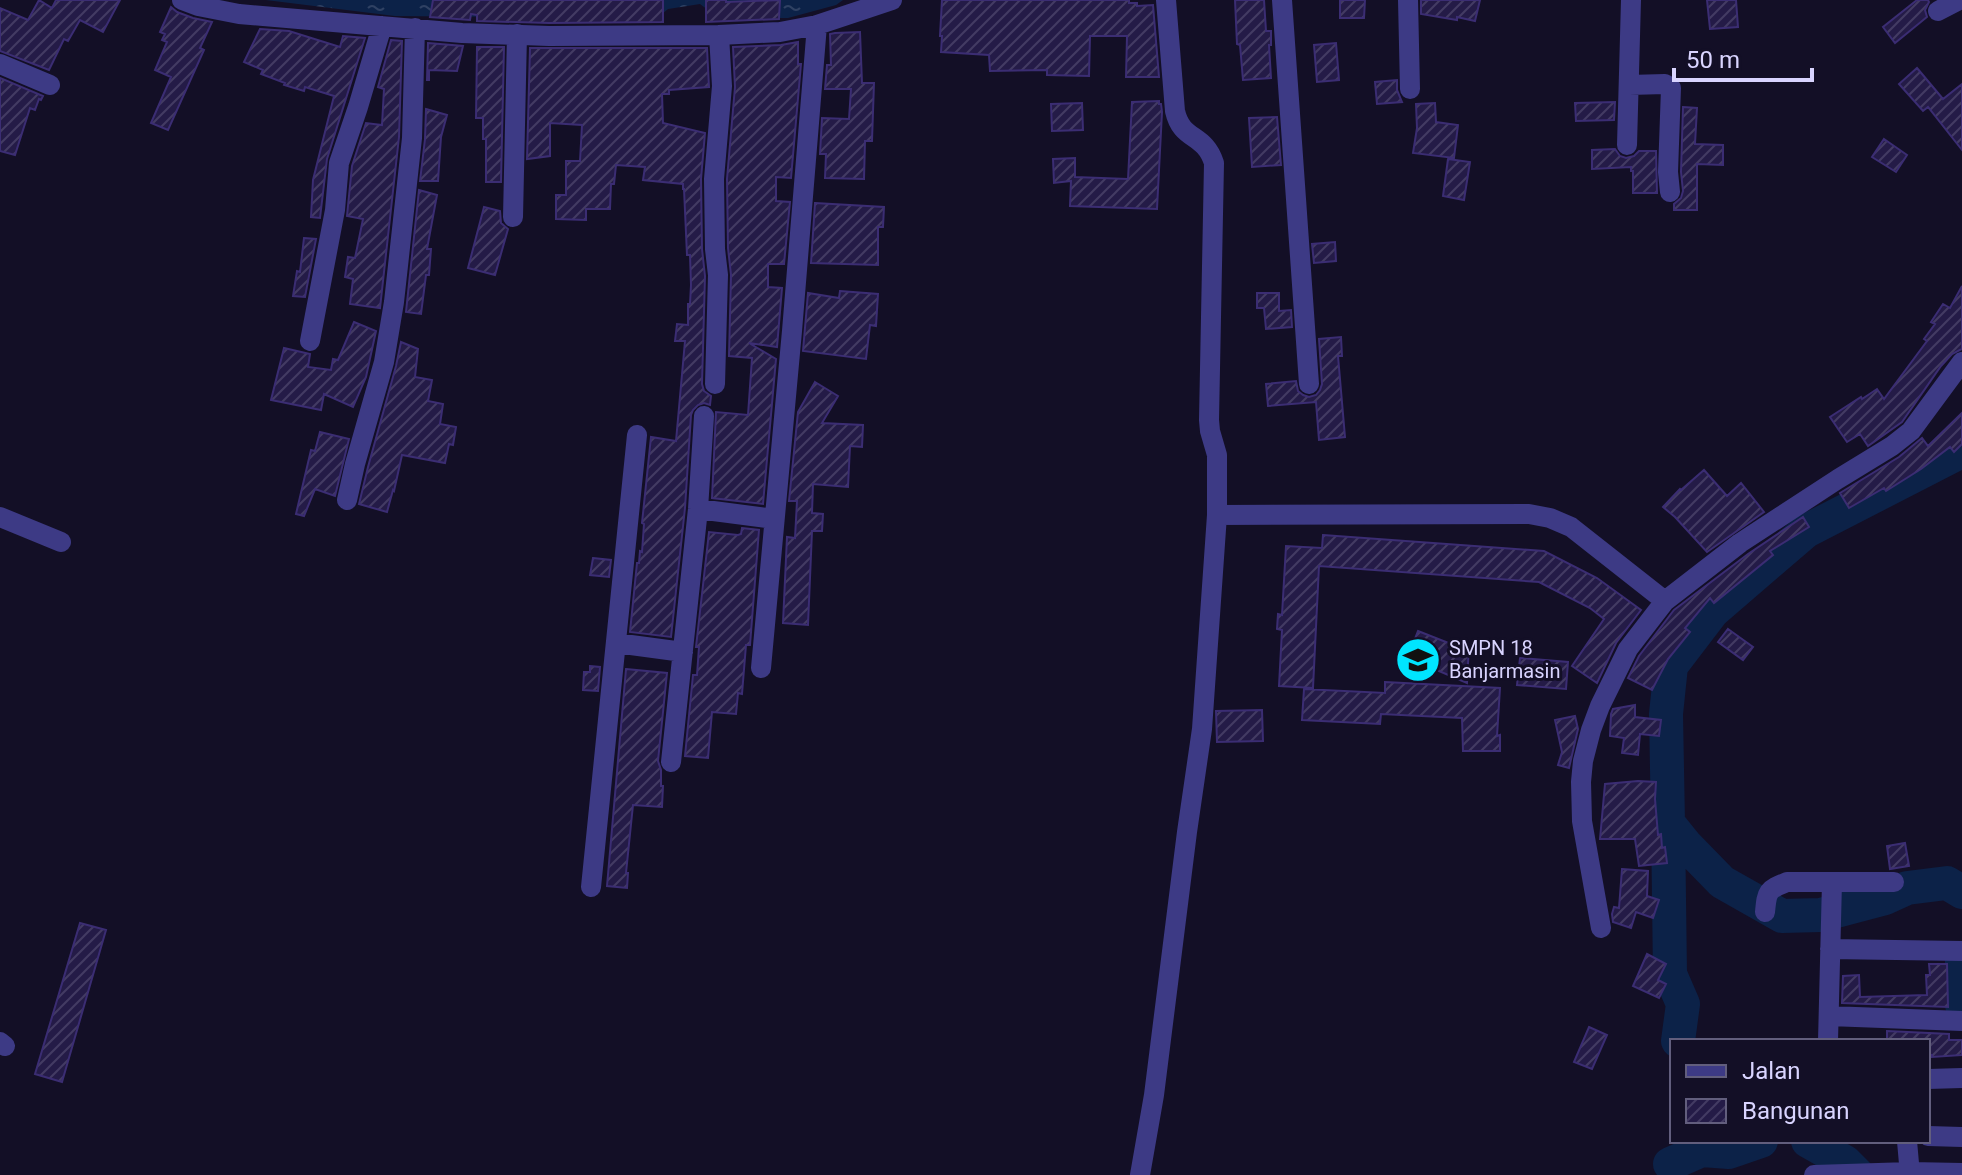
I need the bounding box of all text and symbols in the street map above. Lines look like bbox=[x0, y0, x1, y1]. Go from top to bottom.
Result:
scale bar bbox=[1674, 32, 1812, 82]
text: 50 m bbox=[1686, 46, 1740, 74]
school or university icon: SMPN 18 Banjarmasin bbox=[1394, 636, 1442, 684]
place label: SMPN 18 Banjarmasin bbox=[1449, 636, 1560, 683]
legend bbox=[1670, 1039, 1930, 1143]
text: Jalan bbox=[1742, 1057, 1800, 1085]
text: Bangunan bbox=[1742, 1097, 1850, 1125]

